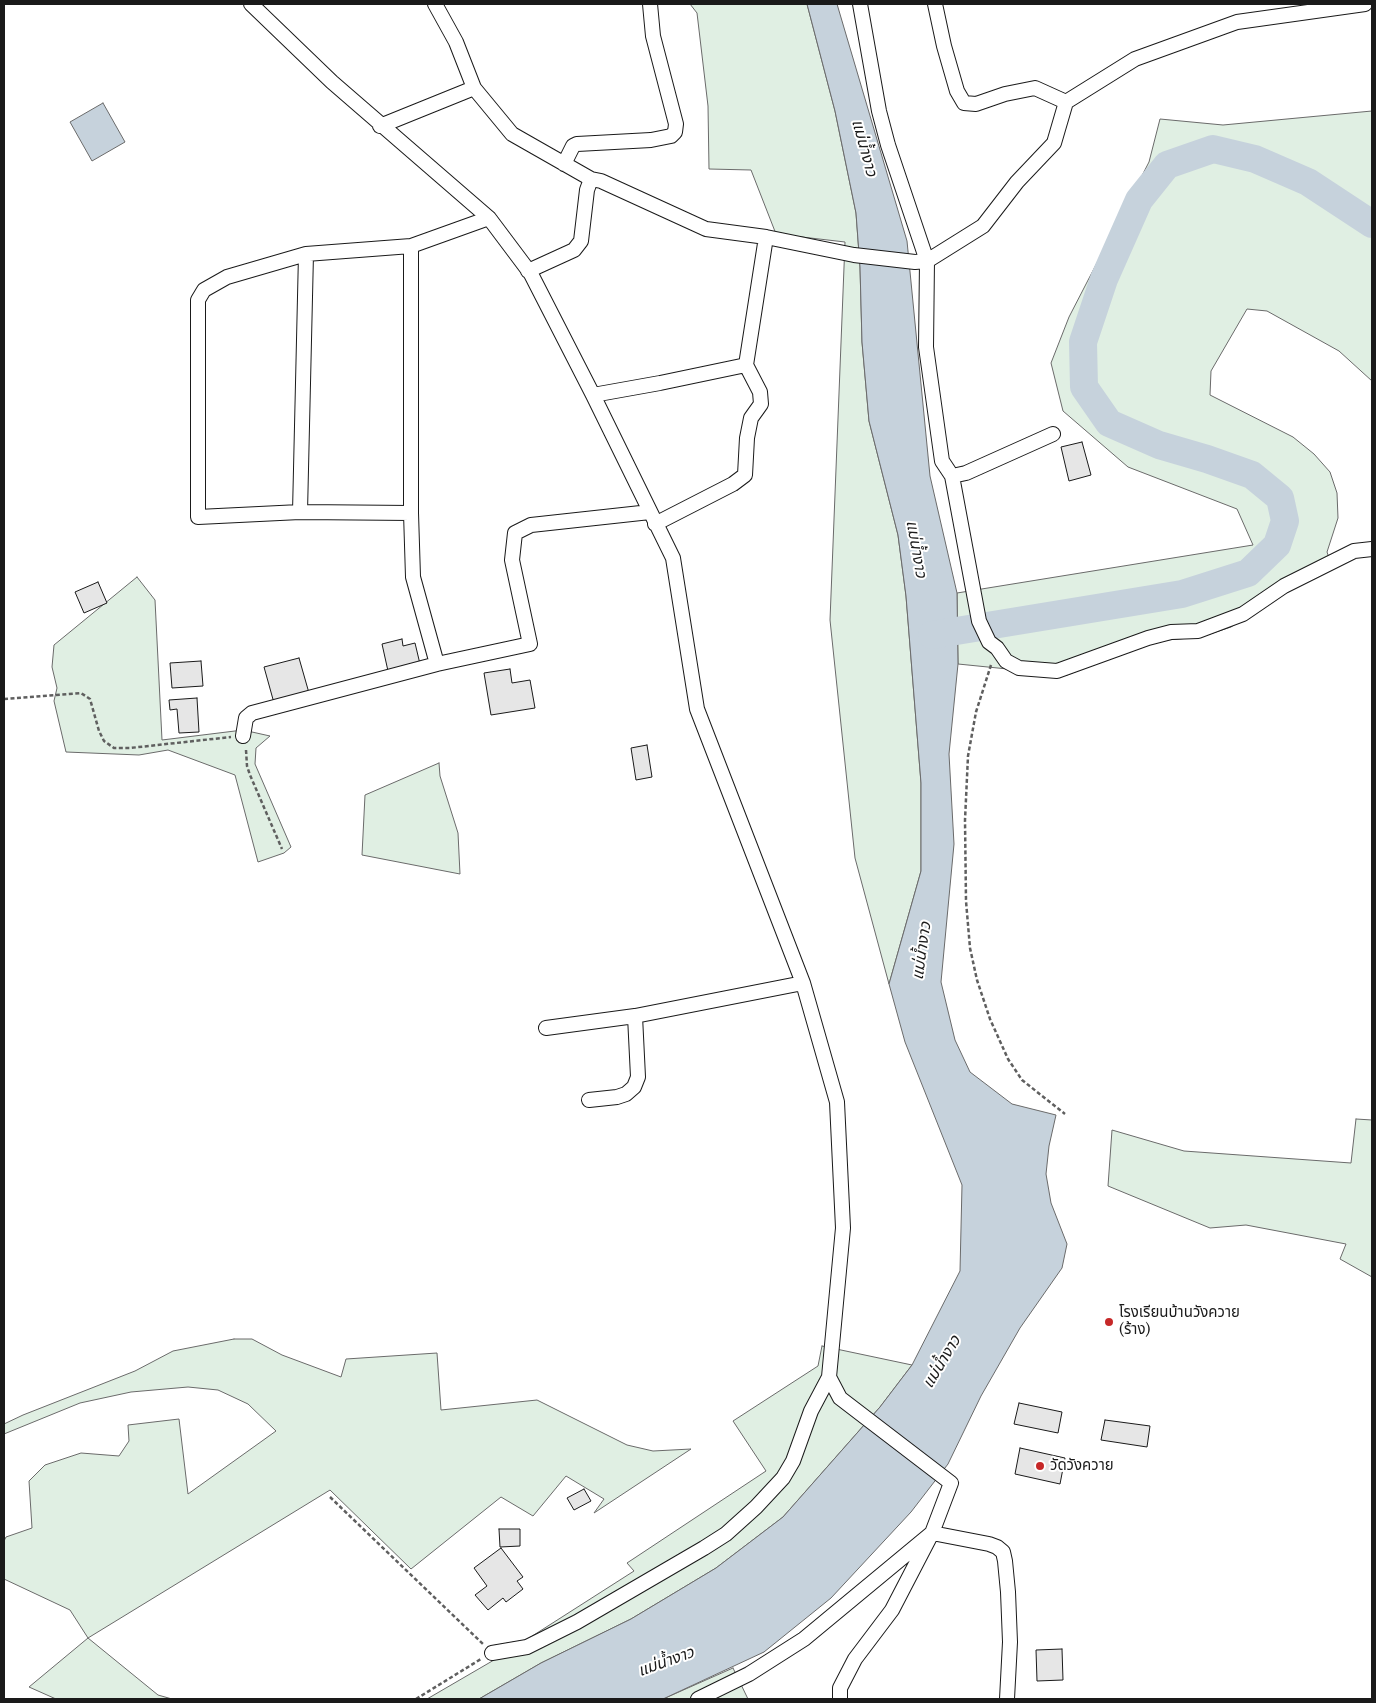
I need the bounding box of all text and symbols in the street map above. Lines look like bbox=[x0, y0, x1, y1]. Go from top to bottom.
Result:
water label: แม่น้ำงาว bbox=[847, 117, 881, 179]
water label: แม่น้ำงาว bbox=[901, 519, 931, 579]
water label: แม่น้ำงาว bbox=[908, 921, 936, 981]
place label: โรงเรียนบ้านวังควาย (ร้าง) bbox=[1119, 1304, 1240, 1339]
marker: โรงเรียนบ้านวังควาย (ร้าง) bbox=[1103, 1316, 1115, 1328]
water label: แม่น้ำงาว bbox=[919, 1332, 965, 1392]
place label: วัดวังควาย bbox=[1050, 1457, 1114, 1475]
marker: วัดวังควาย bbox=[1034, 1460, 1046, 1472]
water label: แม่น้ำงาว bbox=[635, 1643, 697, 1681]

